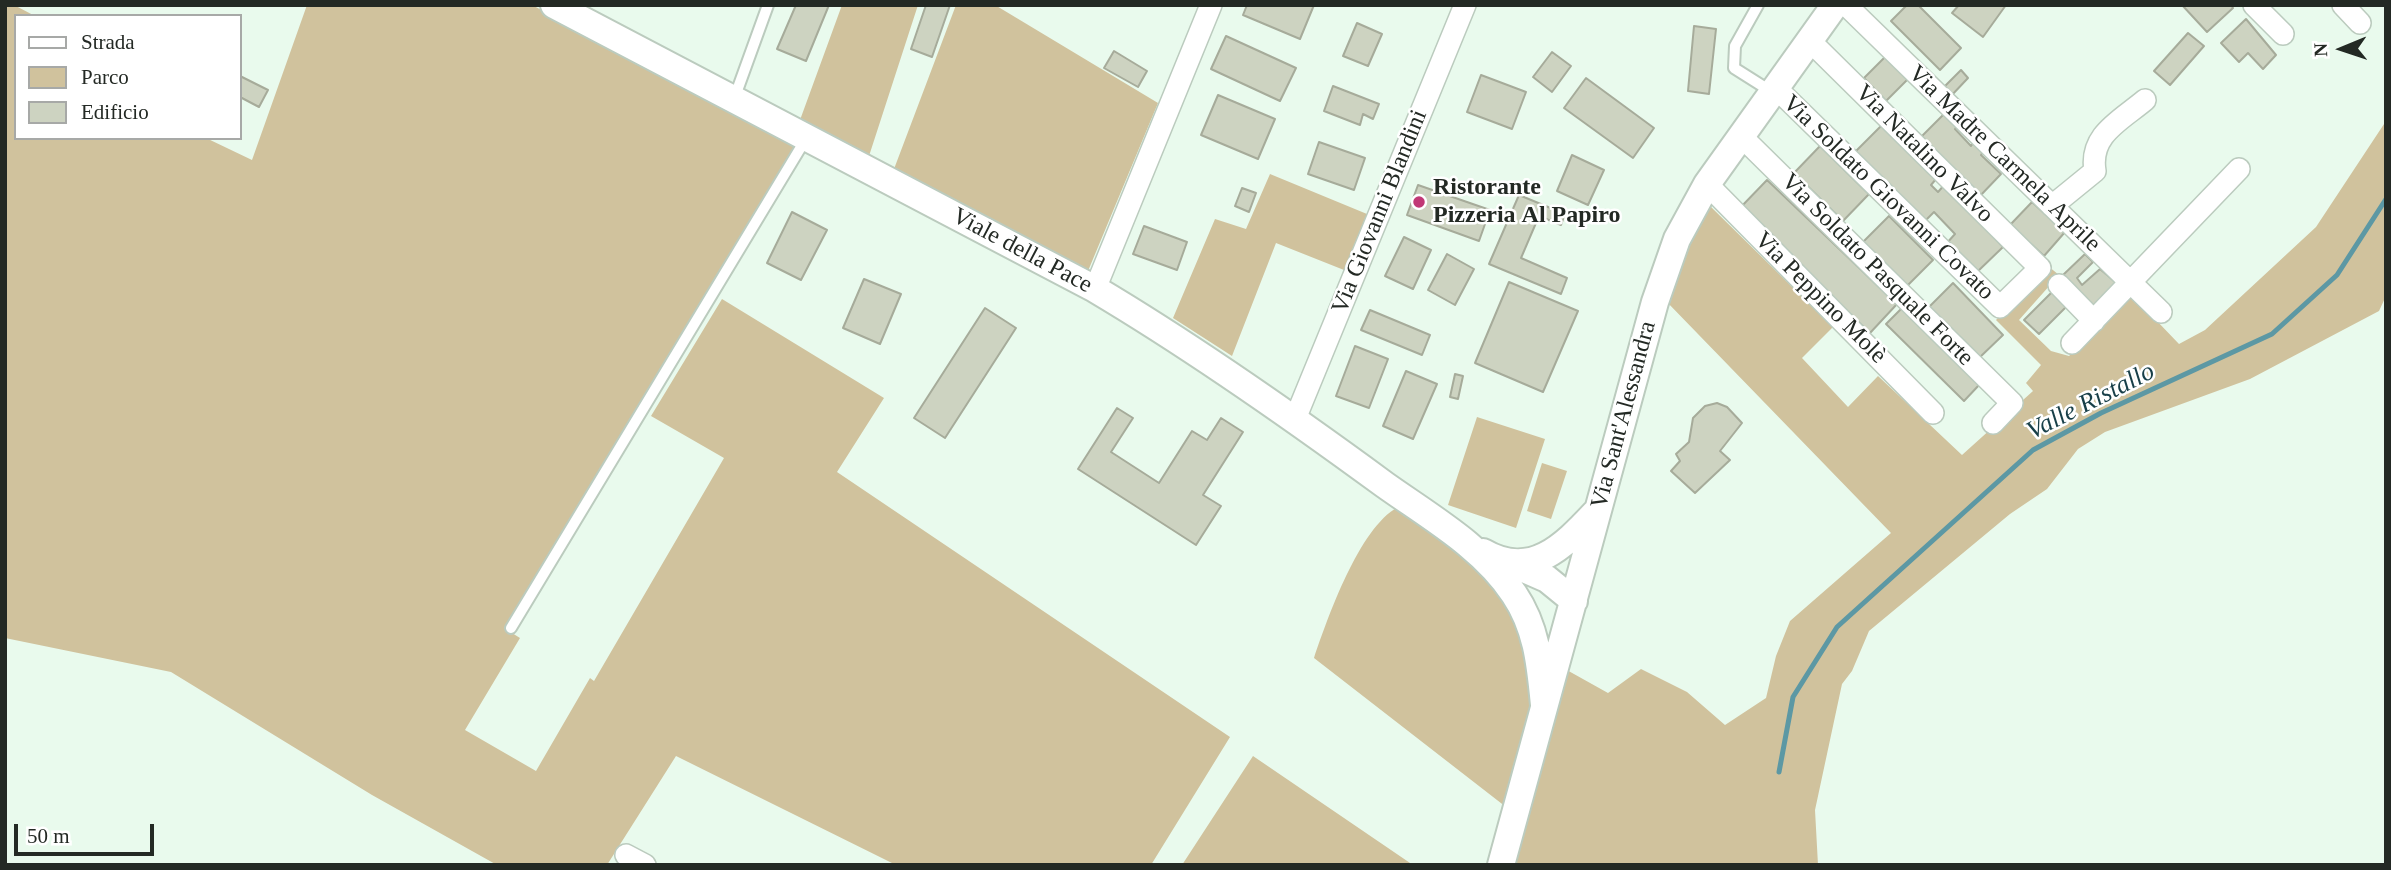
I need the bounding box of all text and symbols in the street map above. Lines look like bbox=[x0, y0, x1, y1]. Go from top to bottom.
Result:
legend bbox=[14, 14, 242, 140]
north arrow bbox=[2307, 14, 2377, 84]
text: Strada bbox=[81, 30, 135, 54]
text: N bbox=[2310, 43, 2331, 57]
street label: Via Madre Carmela Aprile bbox=[1902, 60, 2106, 258]
text: Parco bbox=[81, 65, 129, 89]
street label: Via Natalino Valvo bbox=[1849, 79, 1999, 229]
street label: Via Soldato Giovanni Covato bbox=[1776, 89, 2000, 307]
text: Edificio bbox=[81, 100, 149, 124]
street label: Via Giovanni Blandini bbox=[1326, 106, 1434, 318]
street label: Via Soldato Pasquale Forte bbox=[1775, 168, 1979, 372]
place label: Ristorante Pizzeria Al Papiro bbox=[1433, 174, 1620, 230]
marker: Ristorante Pizzeria Al Papiro bbox=[1411, 194, 1427, 210]
street label: Viale della Pace bbox=[947, 202, 1097, 300]
street label: Via Peppino Molè bbox=[1748, 226, 1892, 370]
street label: Via Sant'Alessandra bbox=[1585, 318, 1663, 512]
water label: Valle Ristallo bbox=[2022, 356, 2160, 448]
scale bar bbox=[18, 810, 158, 854]
text: 50 m bbox=[27, 824, 70, 848]

